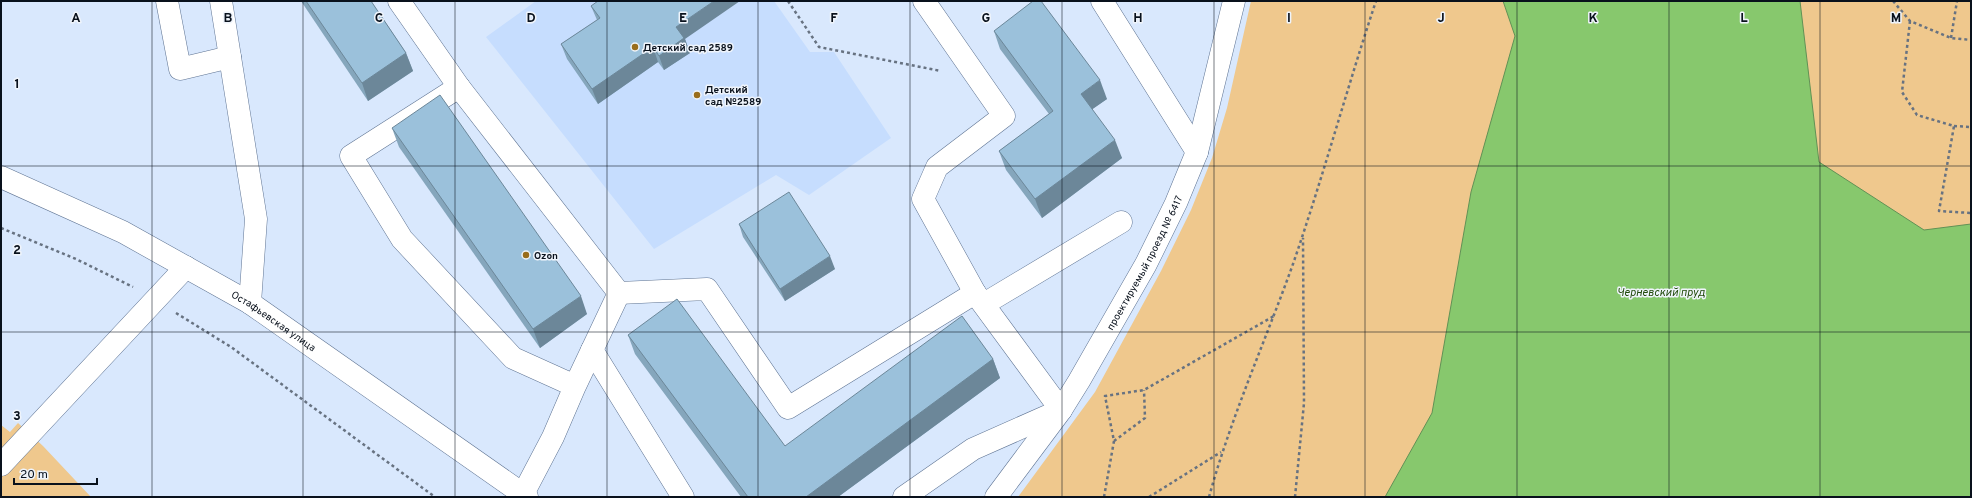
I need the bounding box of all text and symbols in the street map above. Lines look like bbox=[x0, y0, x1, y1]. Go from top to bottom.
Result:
text: A bbox=[71, 11, 81, 27]
text: B bbox=[224, 11, 233, 27]
text: C bbox=[375, 11, 383, 27]
text: D bbox=[526, 11, 536, 27]
text: E bbox=[679, 11, 687, 27]
text: F bbox=[830, 11, 838, 27]
text: G bbox=[982, 11, 991, 27]
text: H bbox=[1133, 11, 1143, 27]
text: I bbox=[1287, 11, 1291, 27]
text: J bbox=[1437, 11, 1445, 27]
text: K bbox=[1588, 11, 1598, 27]
text: L bbox=[1740, 11, 1748, 27]
text: M bbox=[1891, 11, 1901, 27]
marker: Детский сад 2589 bbox=[630, 42, 640, 52]
place label: Детский сад 2589 bbox=[643, 42, 733, 55]
text: 1 bbox=[14, 77, 20, 93]
place label: Детский сад №2589 bbox=[705, 84, 761, 109]
marker: Детский сад №2589 bbox=[692, 90, 702, 100]
street label: проектируемый проезд № 6417 bbox=[1104, 194, 1186, 333]
text: 2 bbox=[13, 243, 21, 259]
marker: Ozon bbox=[521, 250, 531, 260]
place label: Ozon bbox=[534, 250, 558, 263]
water label: Черневский пруд bbox=[1617, 286, 1705, 300]
street label: Остафьевская улица bbox=[228, 289, 318, 355]
text: 3 bbox=[13, 409, 21, 425]
scale bar bbox=[14, 460, 97, 486]
text: 20 m bbox=[20, 467, 48, 483]

